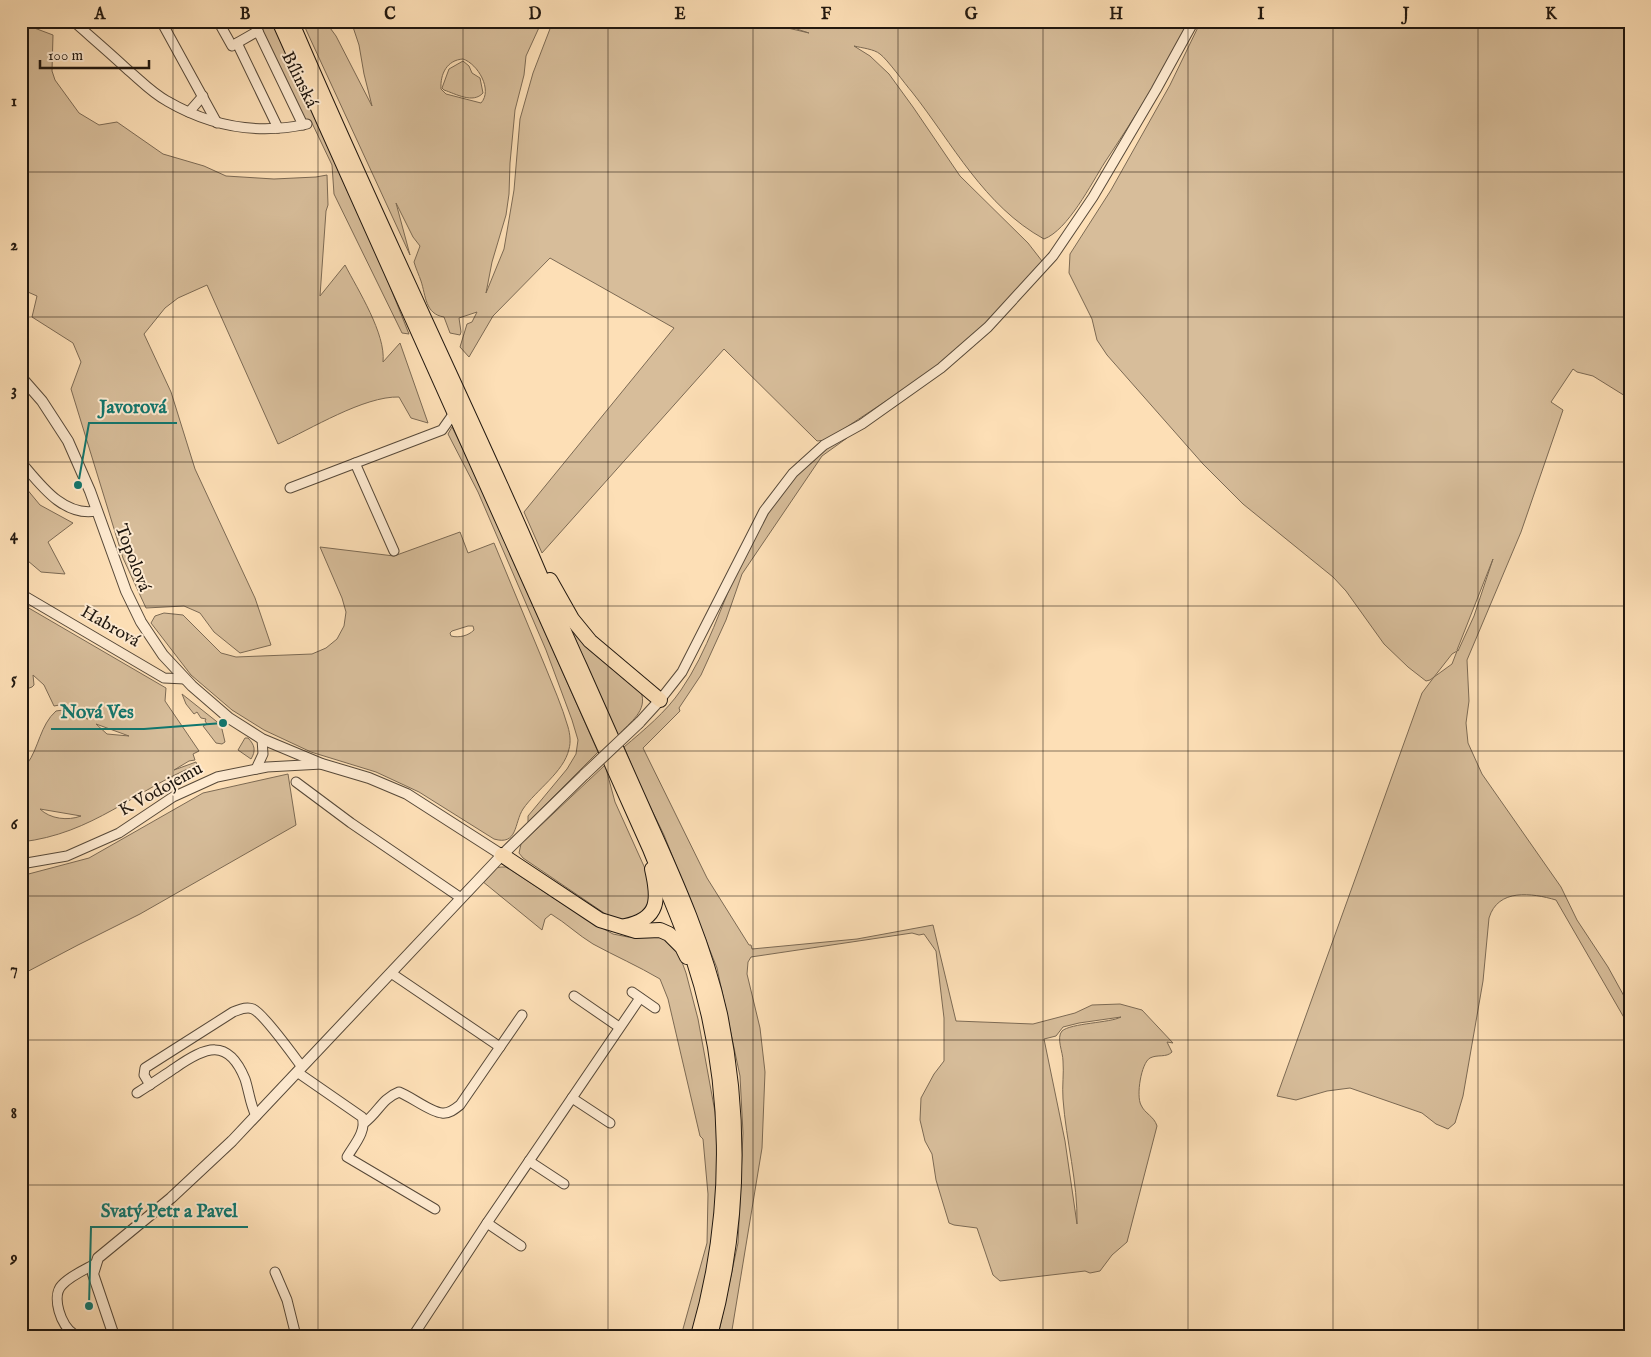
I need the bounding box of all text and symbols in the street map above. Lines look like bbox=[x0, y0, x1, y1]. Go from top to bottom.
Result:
text: A bbox=[94, 5, 107, 25]
text: B bbox=[240, 5, 251, 25]
text: C bbox=[384, 5, 396, 25]
text: D bbox=[529, 5, 542, 25]
text: E bbox=[674, 5, 686, 25]
text: F bbox=[821, 5, 832, 25]
text: G bbox=[965, 5, 978, 25]
text: H bbox=[1109, 5, 1123, 25]
text: I bbox=[1258, 5, 1265, 25]
text: J bbox=[1401, 5, 1410, 25]
text: K bbox=[1545, 5, 1558, 25]
scale bar bbox=[40, 38, 149, 70]
text: 100 m bbox=[48, 46, 84, 65]
street label: Bílinská bbox=[276, 48, 323, 112]
text: 1 bbox=[11, 92, 17, 112]
text: 2 bbox=[10, 236, 18, 256]
text: 3 bbox=[11, 381, 17, 401]
callout: Javorová bbox=[89, 389, 177, 423]
text: Javorová bbox=[96, 396, 167, 420]
street label: Topolová bbox=[109, 521, 155, 595]
text: 4 bbox=[10, 526, 19, 546]
street label: Habrová bbox=[76, 601, 144, 653]
text: 5 bbox=[11, 670, 17, 690]
callout: Nová Ves bbox=[51, 695, 144, 729]
text: Nová Ves bbox=[59, 701, 134, 725]
street label: K Vodojemu bbox=[115, 758, 207, 822]
text: 6 bbox=[11, 815, 19, 835]
text: 7 bbox=[10, 960, 18, 980]
text: 8 bbox=[11, 1104, 17, 1124]
callout: Svatý Petr a Pavel bbox=[91, 1193, 248, 1227]
text: Svatý Petr a Pavel bbox=[101, 1200, 238, 1224]
text: 9 bbox=[10, 1249, 18, 1269]

